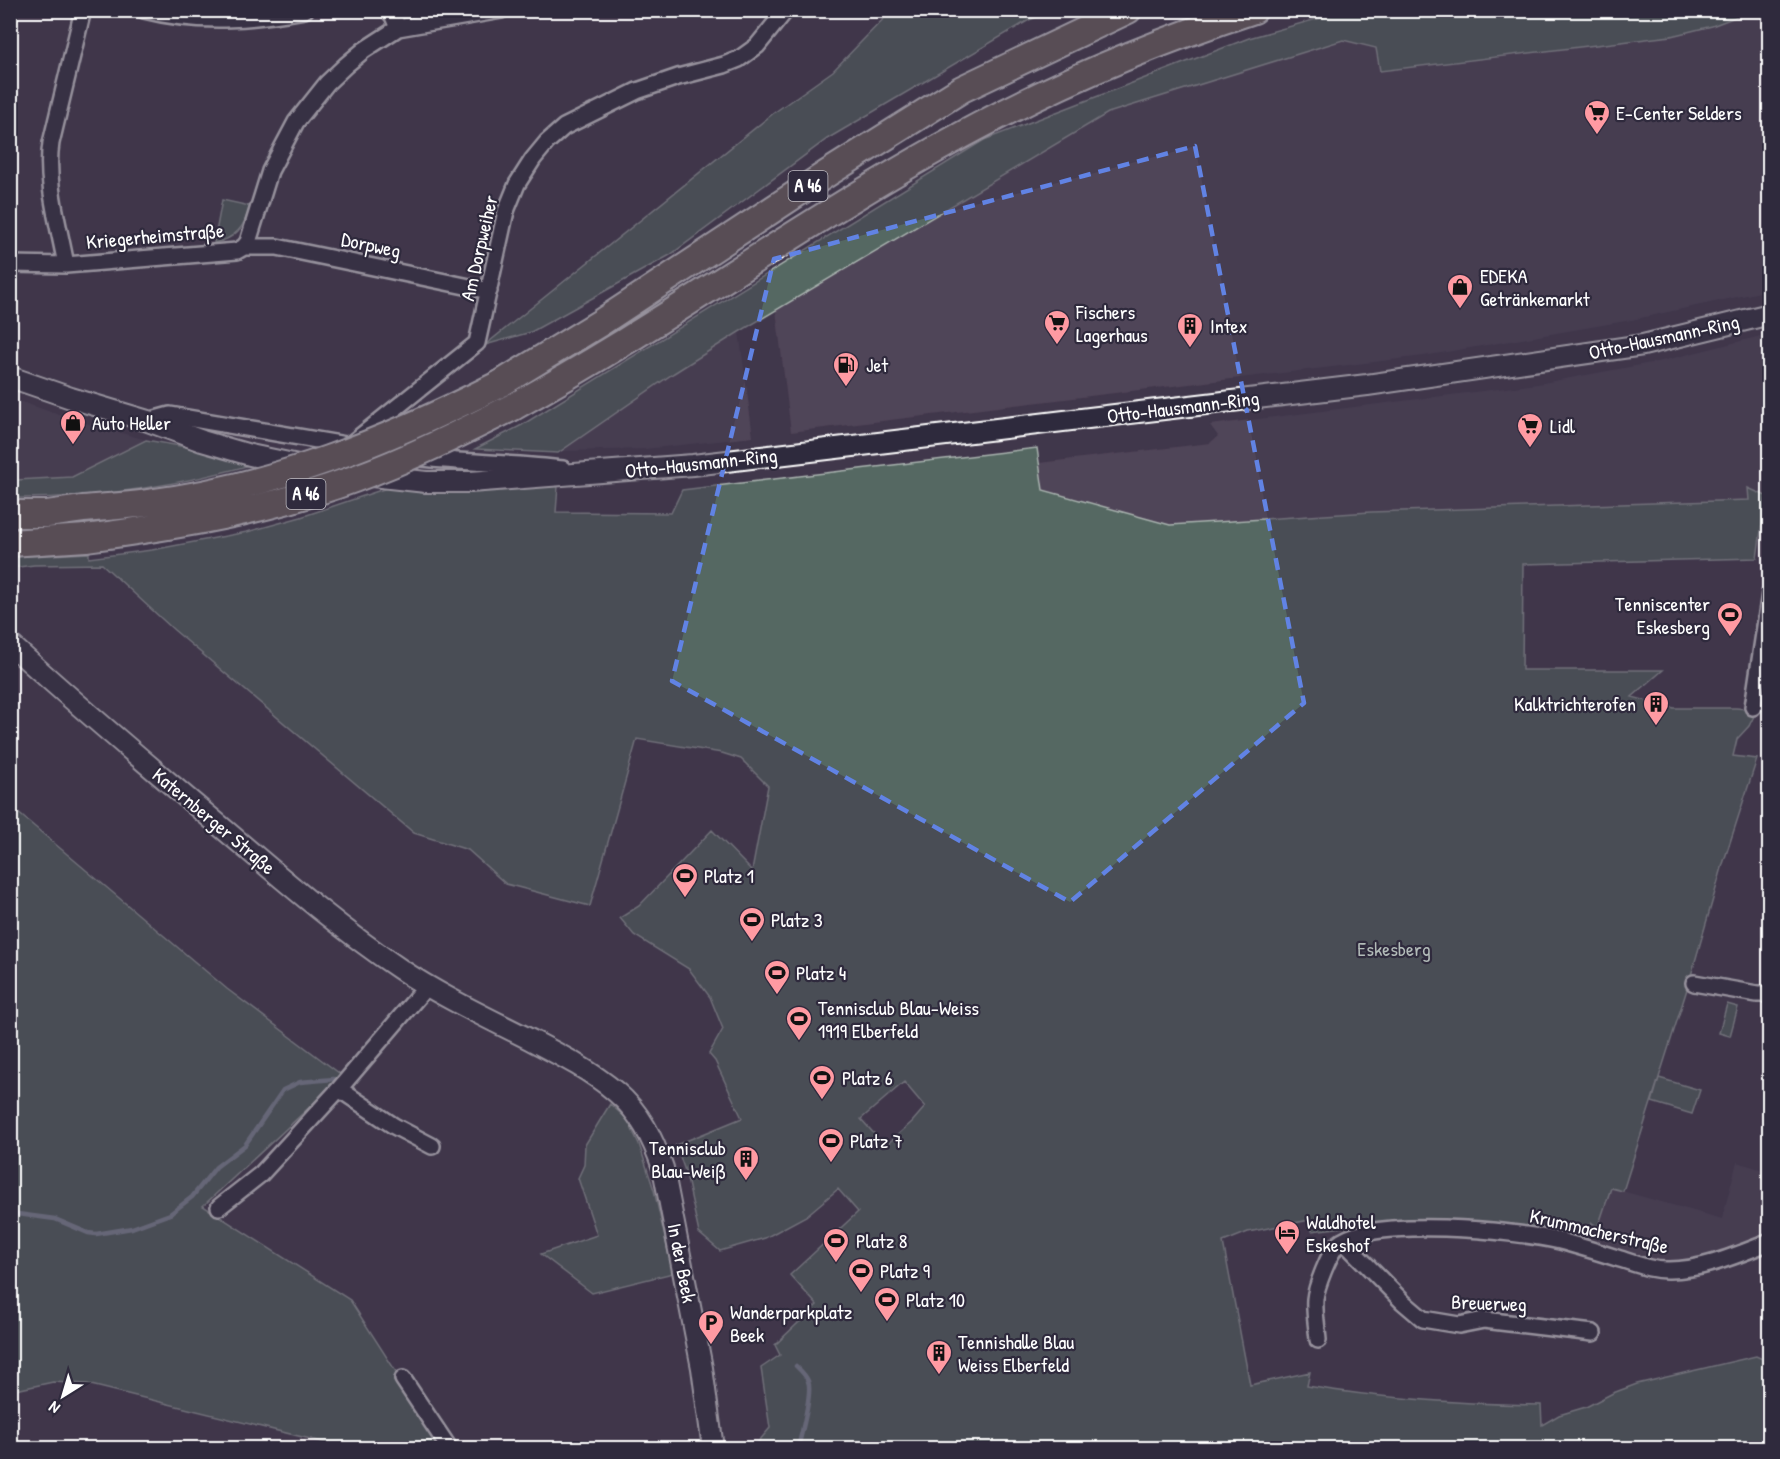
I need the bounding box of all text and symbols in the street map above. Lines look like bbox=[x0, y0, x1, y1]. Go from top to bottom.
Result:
supermarket icon: E-Center Selders bbox=[1582, 98, 1612, 136]
place label: E-Center Selders bbox=[1616, 99, 1742, 126]
road number: A 46 bbox=[788, 171, 828, 201]
street label: Am Dorpweiher bbox=[453, 192, 504, 303]
street label: Kriegerheimstraße bbox=[85, 216, 225, 255]
street label: Dorpweg bbox=[339, 225, 403, 264]
place label: EDEKA Getränkemarkt bbox=[1480, 262, 1591, 312]
shop icon: EDEKA Getränkemarkt bbox=[1445, 272, 1475, 310]
place label: Fischers Lagerhaus bbox=[1075, 298, 1148, 348]
street label: Otto-Hausmann-Ring bbox=[1586, 307, 1742, 366]
supermarket icon: Fischers Lagerhaus bbox=[1042, 308, 1072, 346]
building icon: Intex bbox=[1175, 311, 1205, 349]
place label: Intex bbox=[1210, 312, 1248, 339]
fuel station icon: Jet bbox=[831, 350, 861, 388]
place label: Jet bbox=[866, 351, 889, 378]
street label: Otto-Hausmann-Ring bbox=[1105, 384, 1261, 429]
shop icon: Auto Heller bbox=[58, 408, 88, 446]
place label: Auto Heller bbox=[92, 409, 171, 436]
supermarket icon: Lidl bbox=[1515, 411, 1545, 449]
place label: Lidl bbox=[1550, 412, 1576, 439]
street label: Otto-Hausmann-Ring bbox=[623, 441, 779, 484]
road number: A 46 bbox=[286, 479, 326, 509]
place label: Tenniscenter Eskesberg bbox=[1615, 590, 1710, 640]
sports icon: Tenniscenter Eskesberg bbox=[1715, 600, 1745, 638]
building icon: Kalktrichterofen bbox=[1641, 689, 1671, 727]
place label: Kalktrichterofen bbox=[1514, 690, 1636, 717]
street label: Katernberger Straße bbox=[147, 761, 282, 880]
sports icon: Platz 1 bbox=[670, 861, 700, 899]
place label: Platz 1 bbox=[704, 862, 754, 889]
sports icon: Platz 3 bbox=[737, 905, 767, 943]
place label: Platz 3 bbox=[771, 906, 823, 933]
park label: Eskesberg bbox=[1357, 935, 1431, 962]
sports icon: Platz 4 bbox=[762, 958, 792, 996]
place label: Platz 4 bbox=[796, 959, 846, 986]
place label: Tennisclub Blau-Weiss 1919 Elberfeld bbox=[818, 994, 979, 1044]
sports icon: Tennisclub Blau-Weiss 1919 Elberfeld bbox=[784, 1004, 814, 1042]
sports icon: Platz 6 bbox=[807, 1063, 837, 1101]
place label: Platz 6 bbox=[842, 1064, 893, 1091]
sports icon: Platz 7 bbox=[816, 1126, 846, 1164]
place label: Platz 7 bbox=[850, 1127, 903, 1154]
place label: Tennisclub Blau-Weiß bbox=[649, 1134, 726, 1184]
building icon: Tennisclub Blau-Weiß bbox=[731, 1144, 761, 1182]
street label: Krummacherstraße bbox=[1527, 1201, 1671, 1260]
place label: Waldhotel Eskeshof bbox=[1306, 1208, 1377, 1258]
hotel icon: Waldhotel Eskeshof bbox=[1272, 1218, 1302, 1256]
street label: In der Beek bbox=[662, 1221, 703, 1305]
sports icon: Platz 8 bbox=[821, 1226, 851, 1264]
place label: Platz 8 bbox=[856, 1227, 907, 1254]
sports icon: Platz 9 bbox=[846, 1256, 876, 1294]
place label: Platz 9 bbox=[880, 1257, 930, 1284]
sports icon: Platz 10 bbox=[872, 1285, 902, 1323]
place label: Platz 10 bbox=[906, 1286, 965, 1313]
street label: Breuerweg bbox=[1451, 1288, 1527, 1317]
place label: Wanderparkplatz Beek bbox=[730, 1298, 853, 1348]
parking icon: Wanderparkplatz Beek bbox=[696, 1308, 726, 1346]
place label: Tennishalle Blau Weiss Elberfeld bbox=[958, 1328, 1074, 1378]
building icon: Tennishalle Blau Weiss Elberfeld bbox=[924, 1338, 954, 1376]
north arrow bbox=[33, 1366, 93, 1426]
text: N bbox=[44, 1396, 64, 1419]

